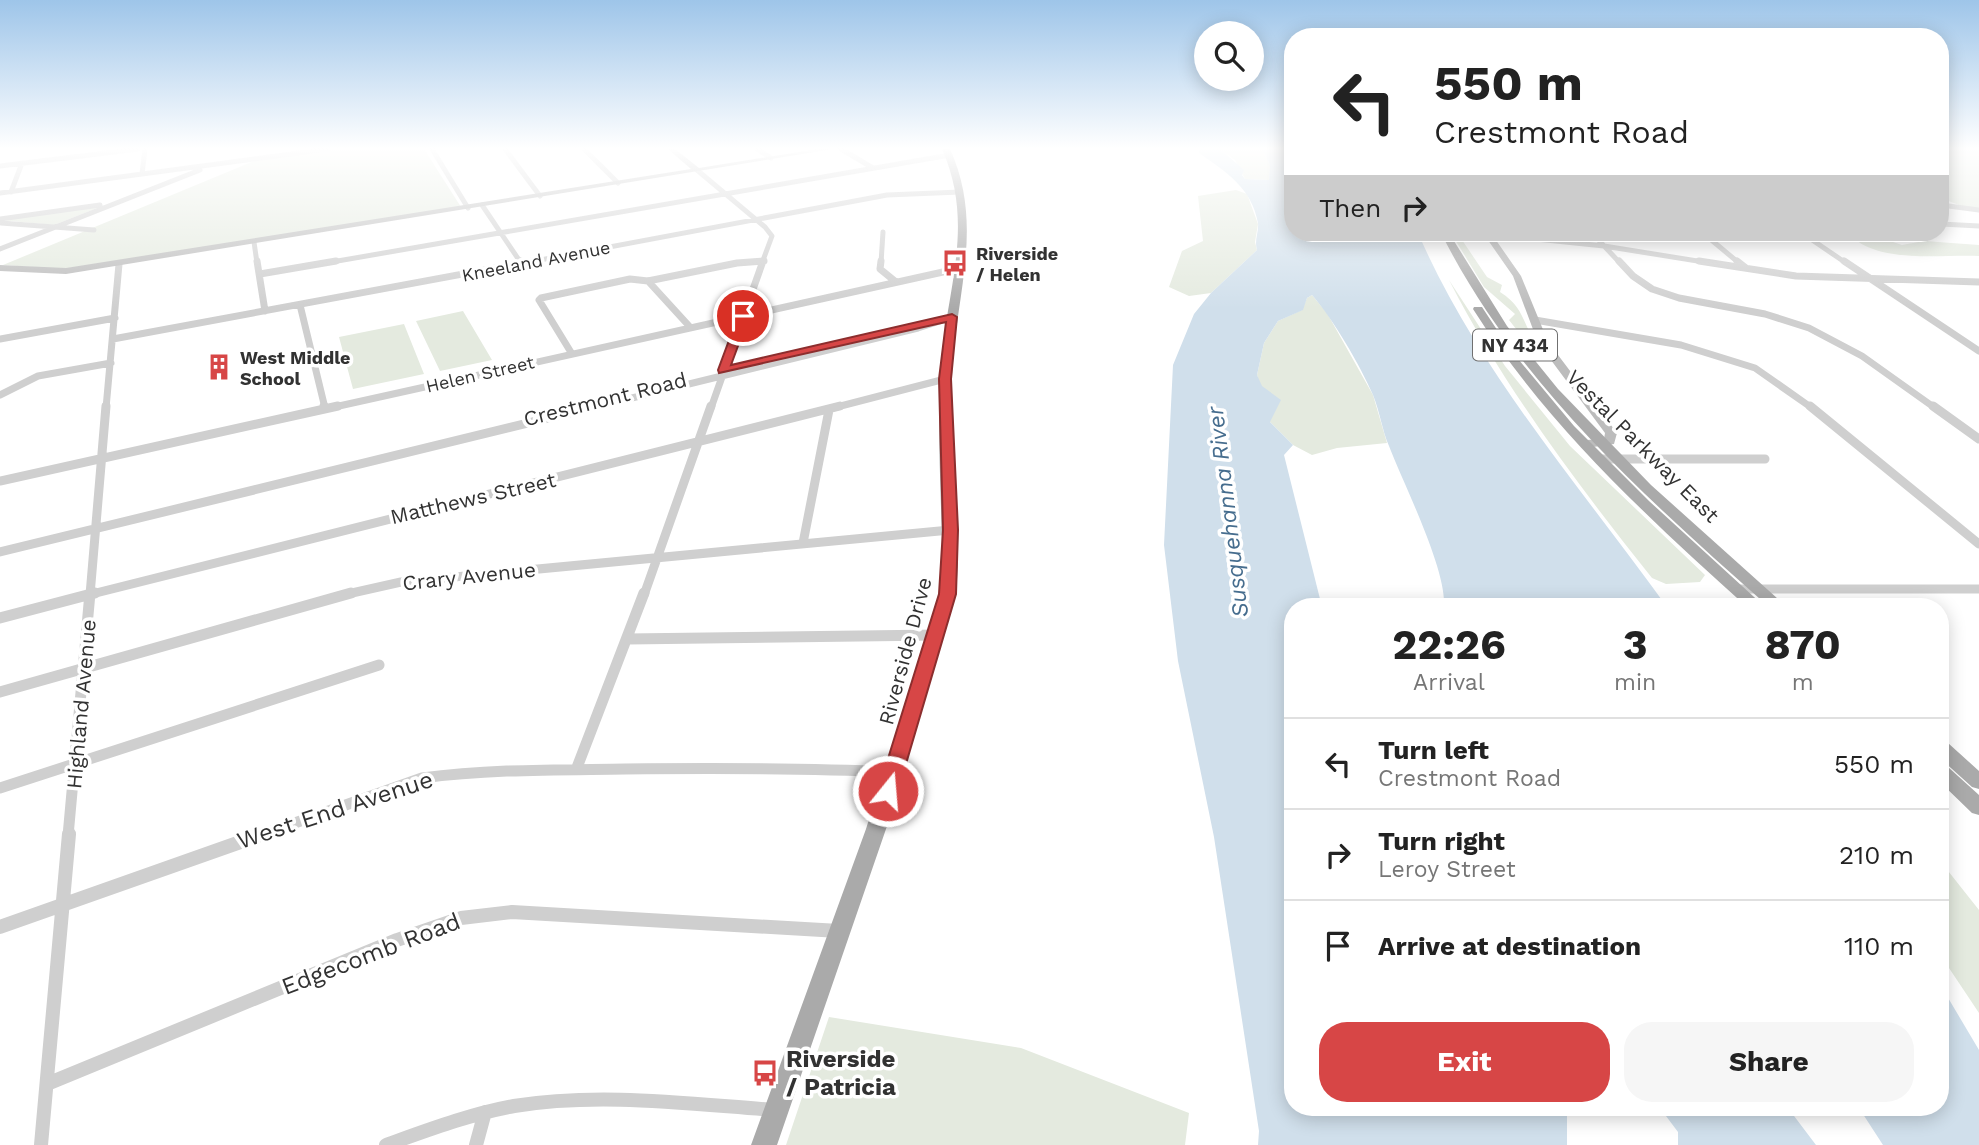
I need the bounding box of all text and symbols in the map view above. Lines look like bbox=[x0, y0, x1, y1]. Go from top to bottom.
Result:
map controls bbox=[1194, 21, 1264, 91]
button: search bbox=[1194, 21, 1264, 91]
text: 550 m bbox=[1434, 54, 1583, 112]
icon: left bbox=[1319, 56, 1410, 147]
text: Crestmont Road bbox=[1434, 113, 1689, 151]
icon: right bbox=[1395, 189, 1433, 227]
text: Then bbox=[1319, 193, 1381, 223]
street label: Kneeland Avenue bbox=[460, 236, 612, 286]
place label: Riverside / Helen bbox=[976, 243, 1058, 285]
bus stop icon: Riverside / Helen bbox=[940, 248, 970, 278]
pin bbox=[713, 286, 773, 346]
icon: arrive bbox=[724, 297, 762, 335]
road number: NY 434 bbox=[1473, 330, 1557, 360]
place label: West Middle School bbox=[240, 347, 351, 389]
street label: Helen Street bbox=[424, 351, 537, 397]
building icon: West Middle School bbox=[204, 352, 234, 382]
street label: Vestal Parkway East bbox=[1561, 364, 1725, 528]
street label: Crestmont Road bbox=[521, 367, 689, 431]
water label: Susquehanna River bbox=[1202, 404, 1254, 619]
street label: Matthews Street bbox=[388, 467, 558, 529]
street label: Crary Avenue bbox=[401, 557, 537, 595]
street label: Riverside Drive bbox=[873, 574, 937, 728]
street label: Highland Avenue bbox=[61, 618, 101, 790]
text: 22:26 bbox=[1392, 620, 1506, 669]
text: 3 bbox=[1623, 620, 1648, 669]
text: 870 bbox=[1764, 620, 1841, 669]
text: Arrival bbox=[1413, 669, 1485, 696]
text: min bbox=[1614, 669, 1656, 696]
text: m bbox=[1792, 669, 1814, 696]
text: Turn left bbox=[1378, 735, 1489, 765]
icon: left bbox=[1319, 745, 1357, 783]
text: 550 m bbox=[1834, 749, 1914, 779]
position arrow bbox=[851, 754, 925, 828]
street label: West End Avenue bbox=[234, 765, 436, 855]
text: Crestmont Road bbox=[1378, 765, 1561, 792]
text: Turn right bbox=[1378, 826, 1505, 856]
icon: right bbox=[1319, 836, 1357, 874]
text: 210 m bbox=[1839, 840, 1914, 870]
text: Leroy Street bbox=[1378, 856, 1516, 883]
street label: Edgecomb Road bbox=[278, 907, 464, 1001]
icon: arrive bbox=[1319, 927, 1357, 965]
text: Arrive at destination bbox=[1378, 931, 1641, 961]
text: 110 m bbox=[1844, 931, 1914, 961]
button: Exit bbox=[1319, 1022, 1610, 1102]
button: Share bbox=[1624, 1022, 1914, 1102]
place label: Riverside / Patricia bbox=[786, 1045, 896, 1101]
bus stop icon: Riverside / Patricia bbox=[750, 1058, 780, 1088]

